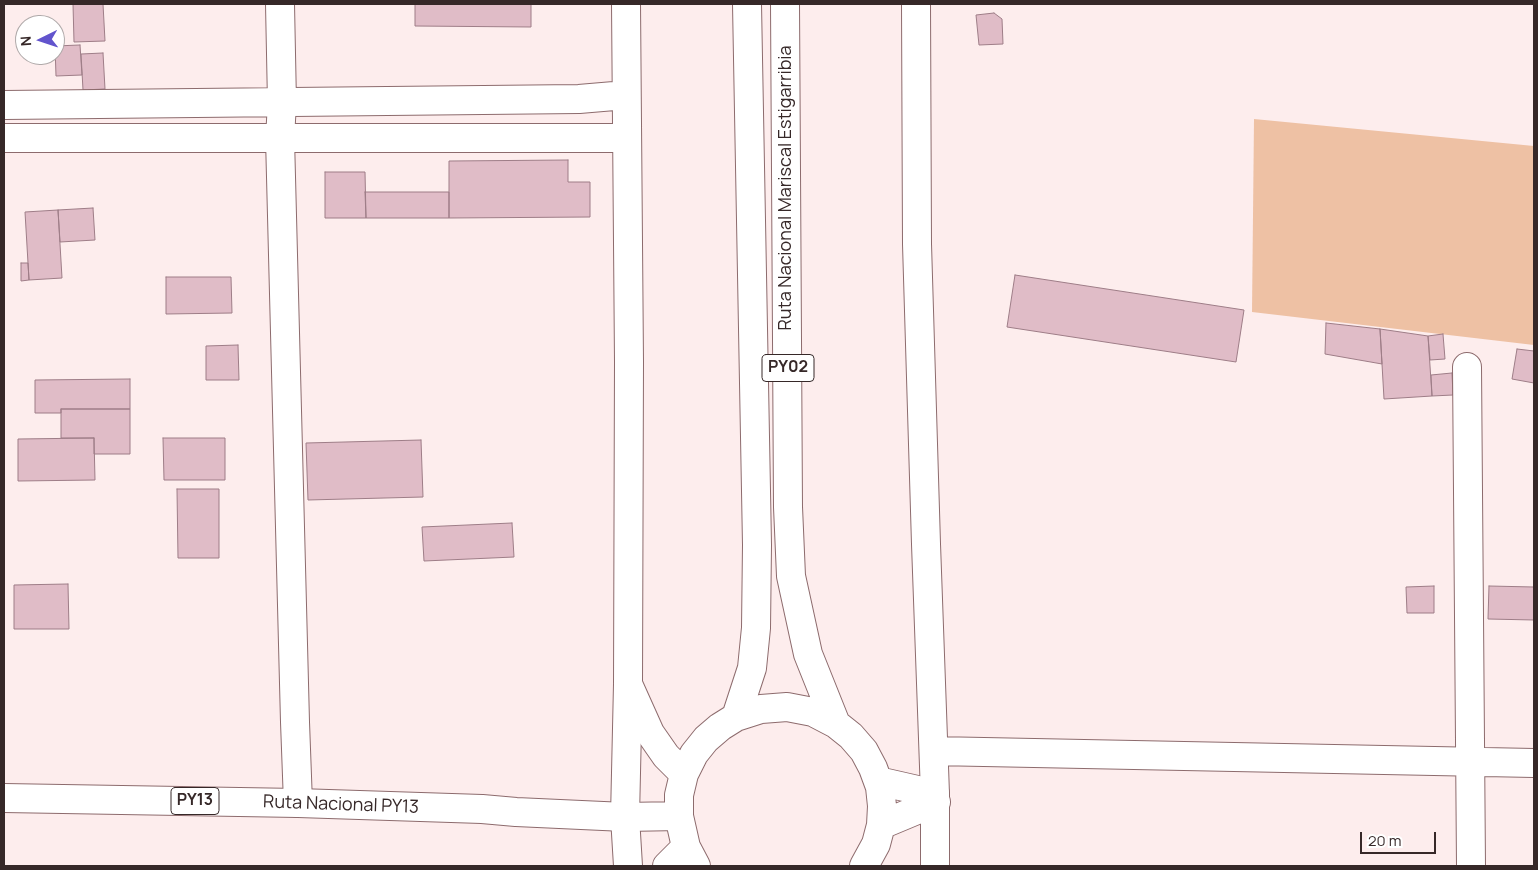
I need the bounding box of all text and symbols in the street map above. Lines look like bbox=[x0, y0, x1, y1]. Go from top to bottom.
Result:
north arrow bbox=[15, 15, 65, 65]
text: N bbox=[16, 35, 35, 47]
street label: Ruta Nacional Mariscal Estigarribia bbox=[775, 46, 797, 330]
road number: PY02 bbox=[762, 354, 814, 382]
road number: PY13 bbox=[171, 788, 219, 814]
street label: Ruta Nacional PY13 bbox=[263, 791, 419, 819]
scale bar bbox=[1363, 822, 1439, 854]
text: 20 m bbox=[1368, 830, 1401, 851]

